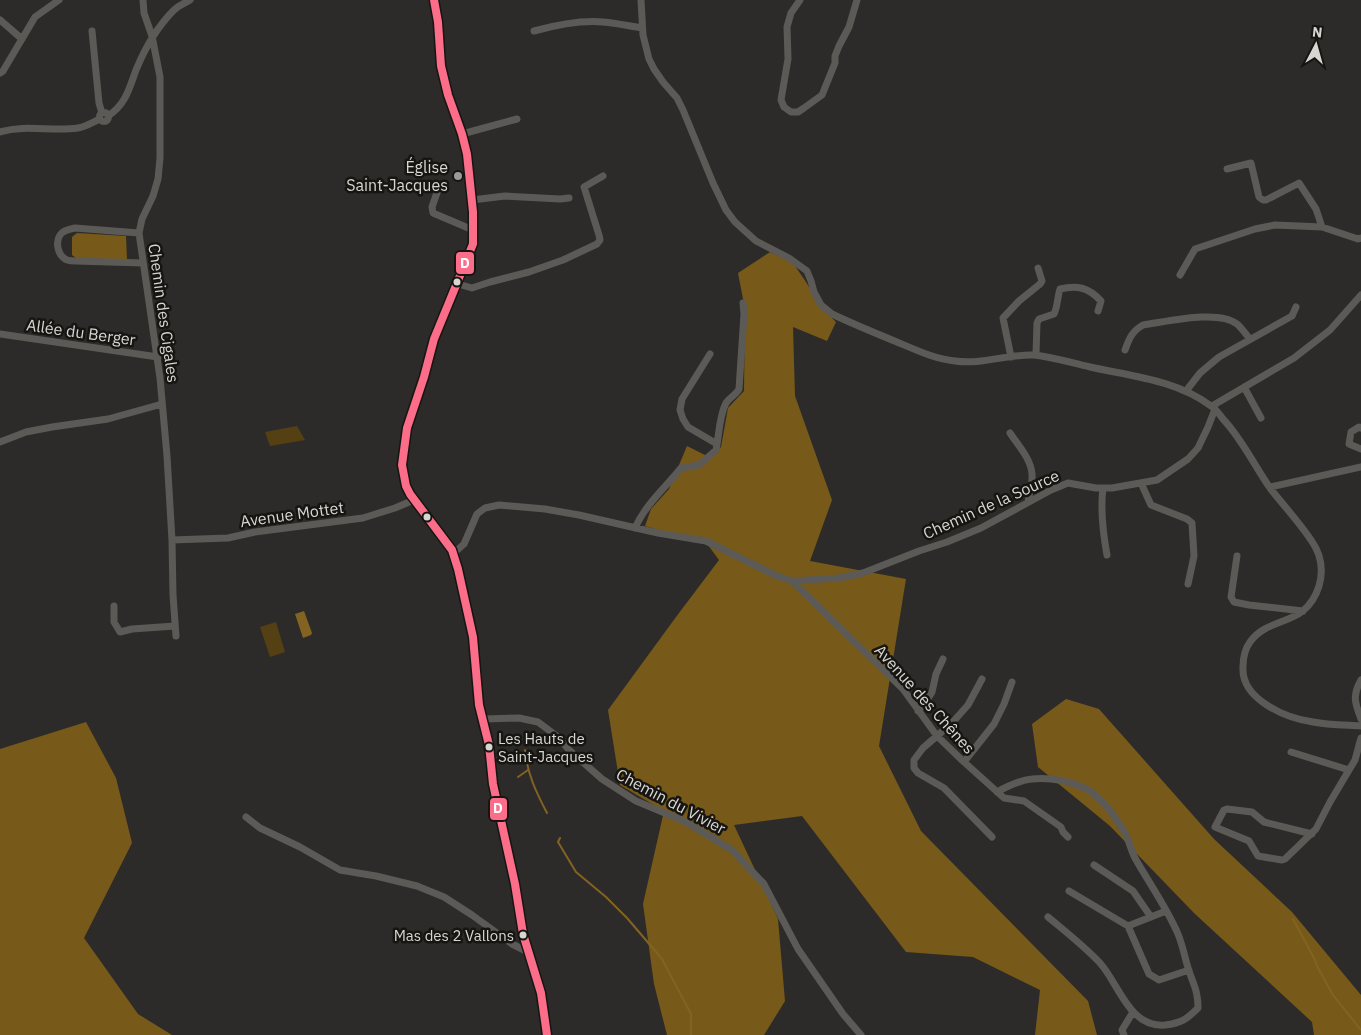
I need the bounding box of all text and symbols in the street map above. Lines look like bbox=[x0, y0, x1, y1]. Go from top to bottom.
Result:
north arrow bbox=[1291, 20, 1341, 70]
text: N bbox=[1311, 23, 1323, 42]
place label: Église Saint-Jacques bbox=[346, 156, 448, 195]
marker: Église Saint-Jacques bbox=[452, 170, 464, 182]
street label: Chemin des Cigales bbox=[144, 242, 184, 384]
line badge: D bbox=[455, 251, 475, 275]
text: D bbox=[460, 254, 470, 272]
unlabelled marker bbox=[452, 277, 462, 287]
street label: Allée du Berger bbox=[25, 314, 137, 350]
street label: Chemin de la Source bbox=[920, 465, 1062, 543]
street label: Avenue Mottet bbox=[239, 497, 345, 531]
unlabelled marker bbox=[422, 512, 432, 522]
street label: Avenue des Chênes bbox=[871, 640, 979, 758]
place label: Les Hauts de Saint-Jacques bbox=[498, 729, 593, 766]
marker: Les Hauts de Saint-Jacques bbox=[484, 742, 494, 752]
street label: Chemin du Vivier bbox=[613, 764, 729, 838]
line badge: D bbox=[489, 797, 508, 821]
text: D bbox=[493, 799, 503, 817]
place label: Mas des 2 Vallons bbox=[394, 926, 514, 945]
marker: Mas des 2 Vallons bbox=[518, 930, 528, 940]

